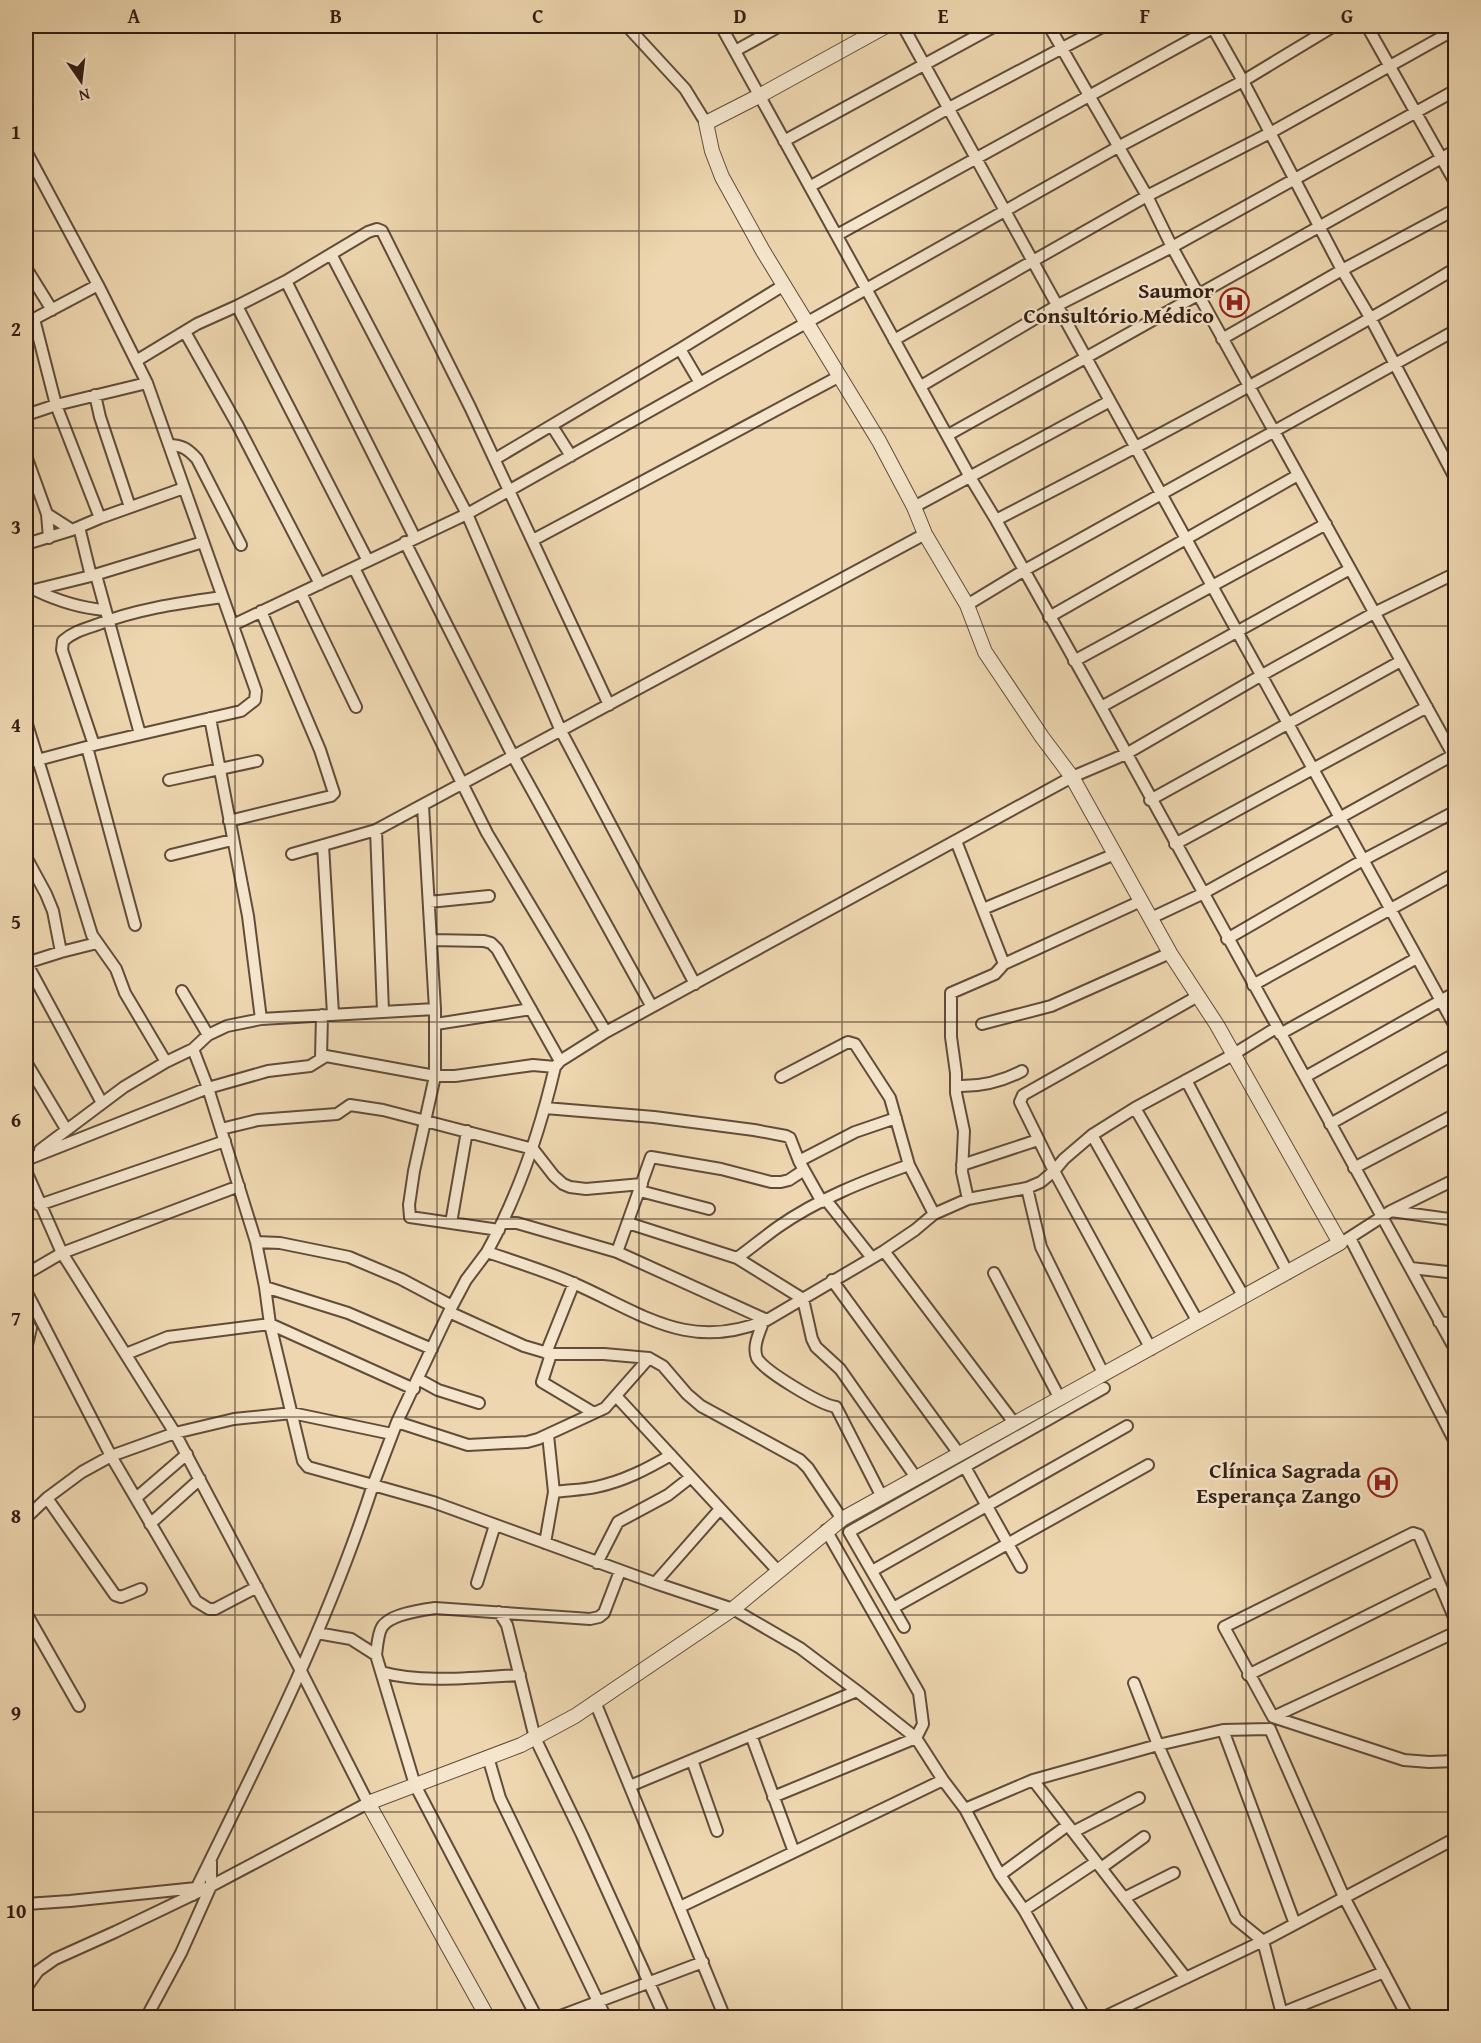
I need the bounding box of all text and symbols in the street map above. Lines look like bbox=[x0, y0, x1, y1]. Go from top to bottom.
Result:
text: A bbox=[128, 1, 141, 30]
text: B bbox=[330, 1, 342, 30]
text: C bbox=[532, 1, 544, 30]
text: D bbox=[733, 1, 747, 30]
text: E bbox=[938, 1, 949, 30]
text: F bbox=[1140, 1, 1150, 30]
text: G bbox=[1341, 1, 1353, 30]
north arrow bbox=[51, 51, 111, 111]
text: N bbox=[76, 83, 93, 109]
text: 1 bbox=[11, 117, 21, 146]
place label: Saumor Consultório Médico bbox=[1023, 274, 1214, 331]
hospital icon: Saumor Consultório Médico bbox=[1219, 287, 1251, 319]
text: 2 bbox=[11, 314, 21, 343]
text: 3 bbox=[11, 512, 21, 541]
text: 4 bbox=[11, 710, 21, 739]
text: 5 bbox=[11, 907, 21, 936]
text: 6 bbox=[11, 1105, 21, 1134]
text: 7 bbox=[11, 1303, 21, 1332]
place label: Clínica Sagrada Esperança Zango bbox=[1196, 1454, 1362, 1511]
hospital icon: Clínica Sagrada Esperança Zango bbox=[1366, 1467, 1398, 1499]
text: 8 bbox=[11, 1501, 21, 1530]
text: 9 bbox=[11, 1698, 21, 1727]
text: 10 bbox=[6, 1896, 26, 1925]

